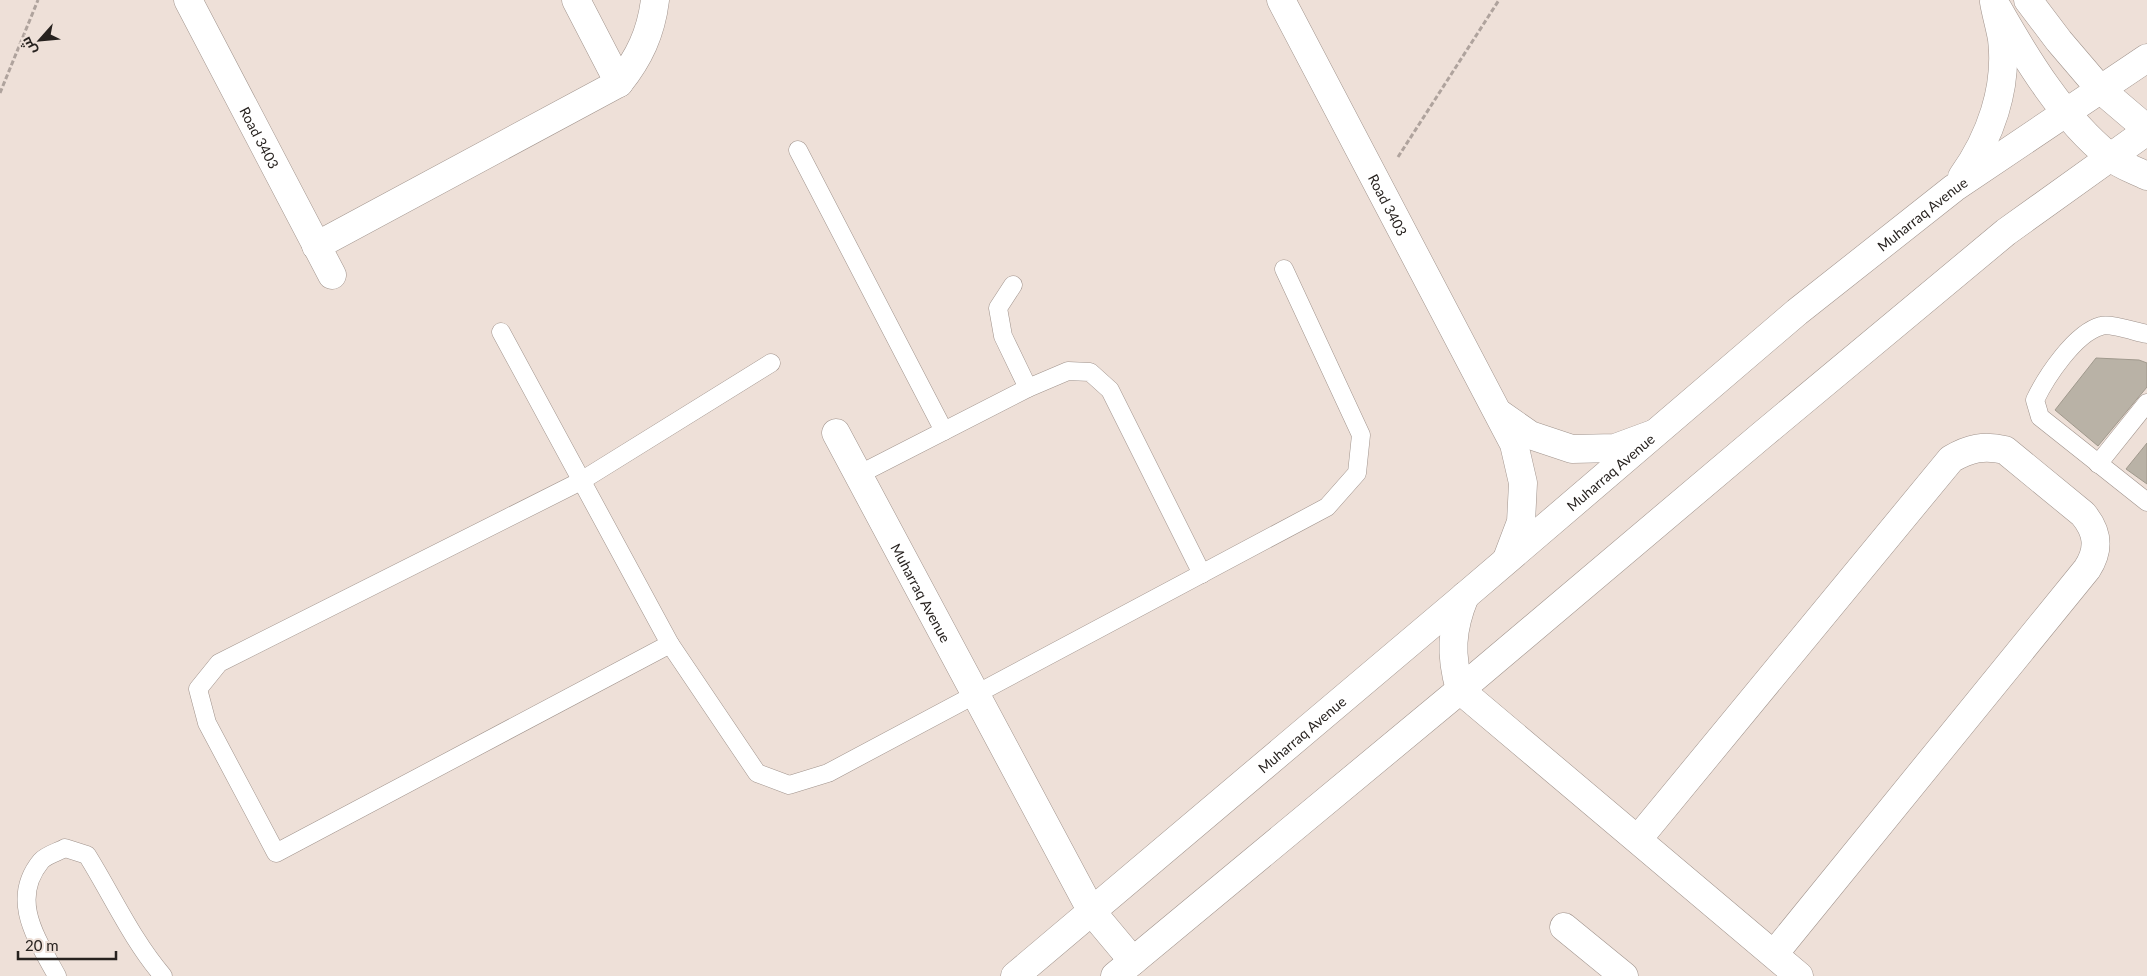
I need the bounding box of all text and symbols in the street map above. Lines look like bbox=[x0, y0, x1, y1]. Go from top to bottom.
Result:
north arrow bbox=[15, 15, 65, 65]
text: ش bbox=[16, 34, 41, 58]
street label: Road 3403 bbox=[237, 104, 283, 171]
street label: Road 3403 bbox=[1365, 171, 1411, 238]
street label: Muharraq Avenue bbox=[1873, 173, 1970, 254]
street label: Muharraq Avenue bbox=[1563, 430, 1657, 514]
street label: Muharraq Avenue bbox=[888, 540, 955, 645]
street label: Muharraq Avenue bbox=[1254, 692, 1349, 776]
scale bar bbox=[18, 928, 115, 960]
text: 20 m bbox=[25, 936, 59, 954]

